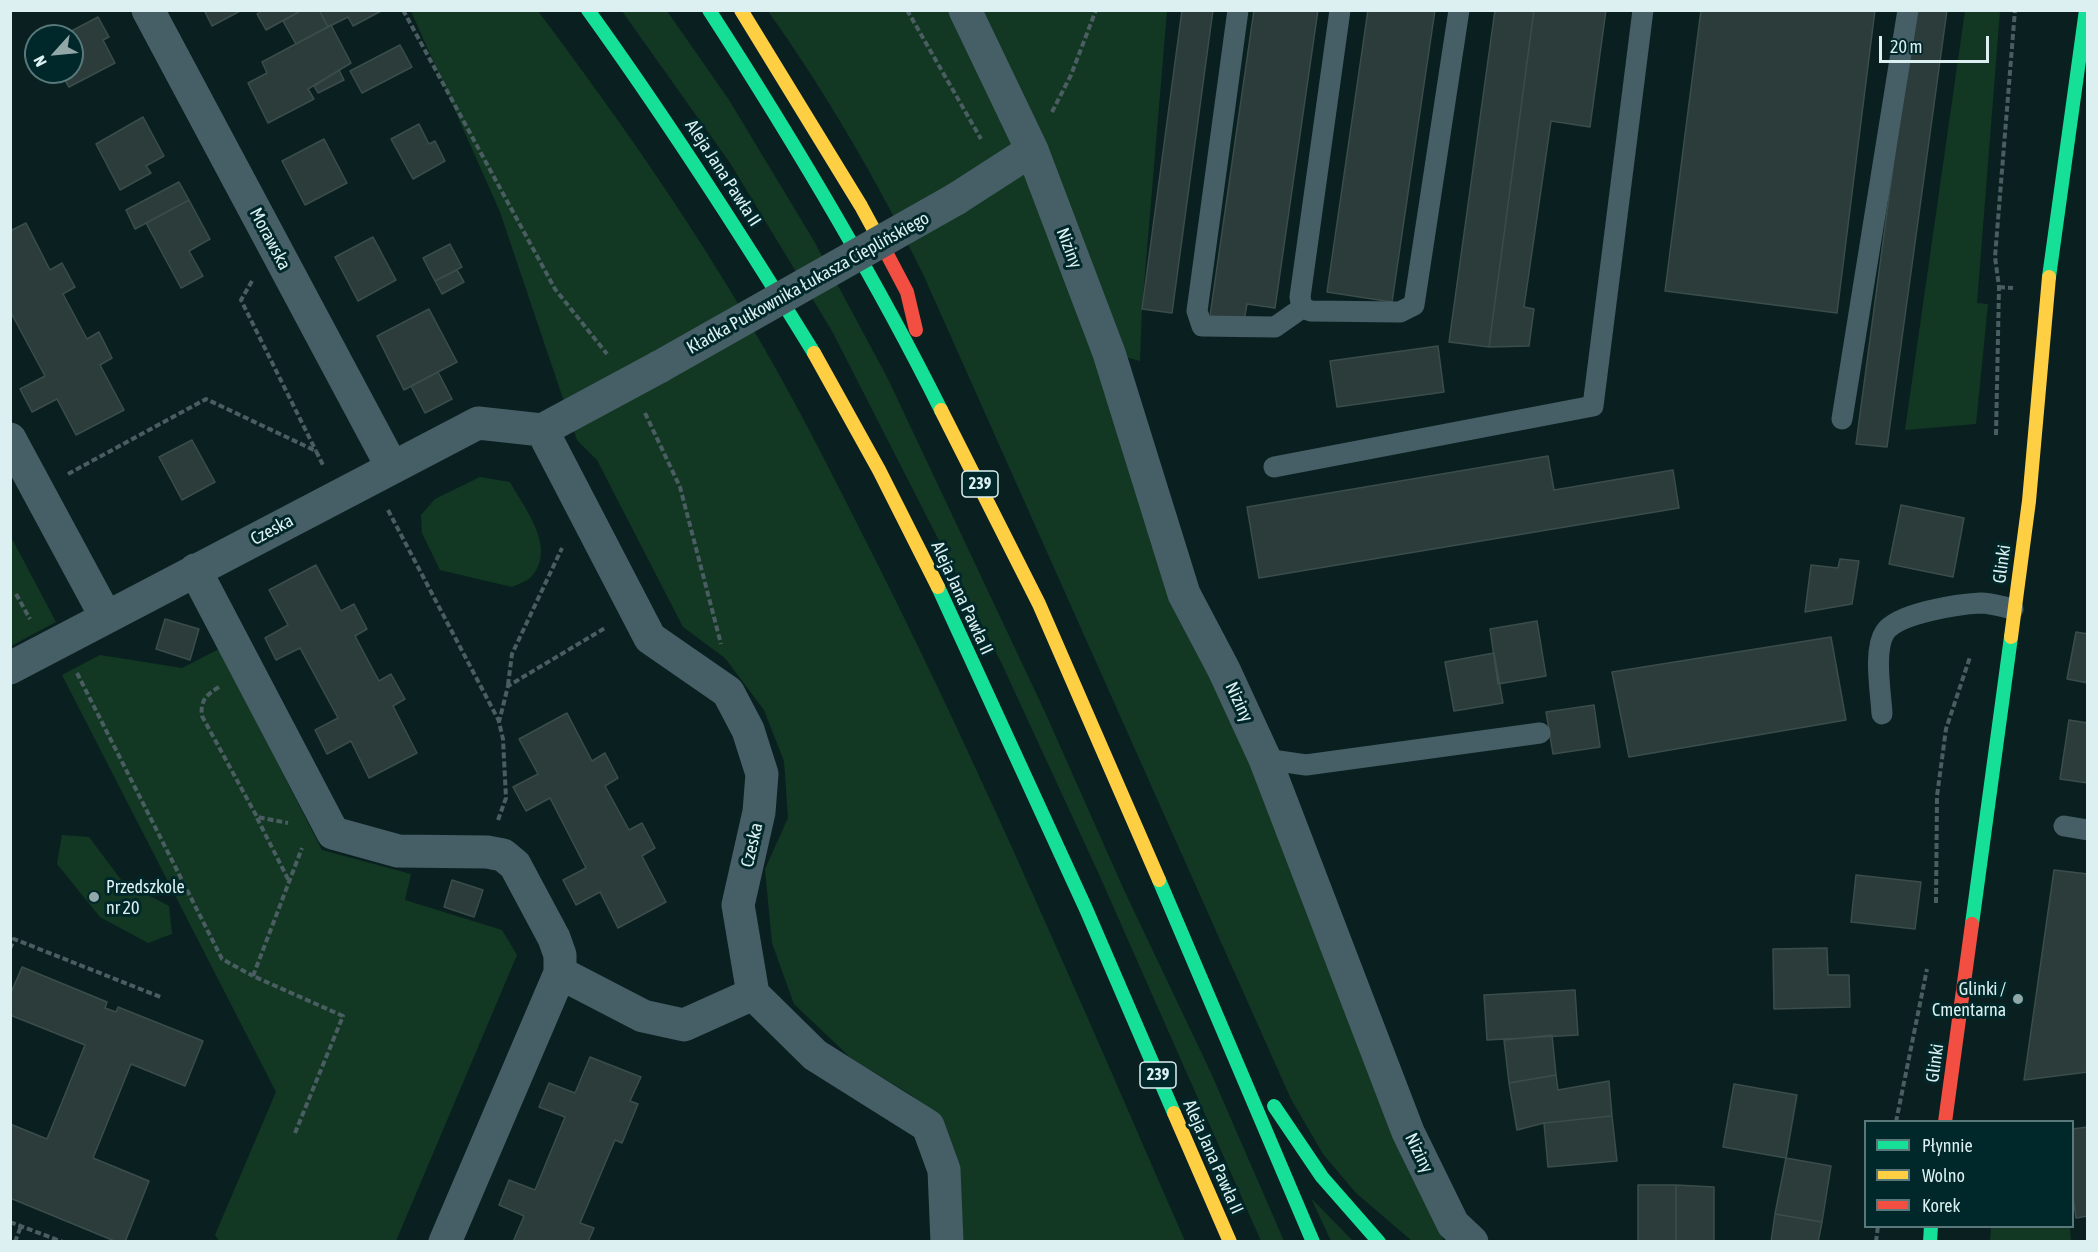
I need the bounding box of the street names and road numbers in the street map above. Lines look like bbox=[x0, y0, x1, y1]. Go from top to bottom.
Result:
street label: Aleja Jana Pawła II bbox=[681, 116, 765, 230]
street label: Morawska bbox=[245, 204, 295, 274]
street label: Kładka Pułkownika Łukasza Cieplińskiego bbox=[683, 207, 933, 359]
street label: Niziny bbox=[1051, 225, 1087, 271]
road number: 239 bbox=[962, 471, 998, 497]
street label: Czeska bbox=[247, 510, 297, 550]
street label: Aleja Jana Pawła II bbox=[926, 538, 998, 658]
street label: Glinki bbox=[1989, 543, 2015, 585]
street label: Niziny bbox=[1220, 679, 1258, 725]
street label: Czeska bbox=[736, 821, 768, 869]
street label: Glinki bbox=[1922, 1042, 1948, 1084]
road number: 239 bbox=[1140, 1062, 1176, 1088]
street label: Aleja Jana Pawła II bbox=[1178, 1097, 1248, 1217]
street label: Niziny bbox=[1400, 1130, 1438, 1176]

